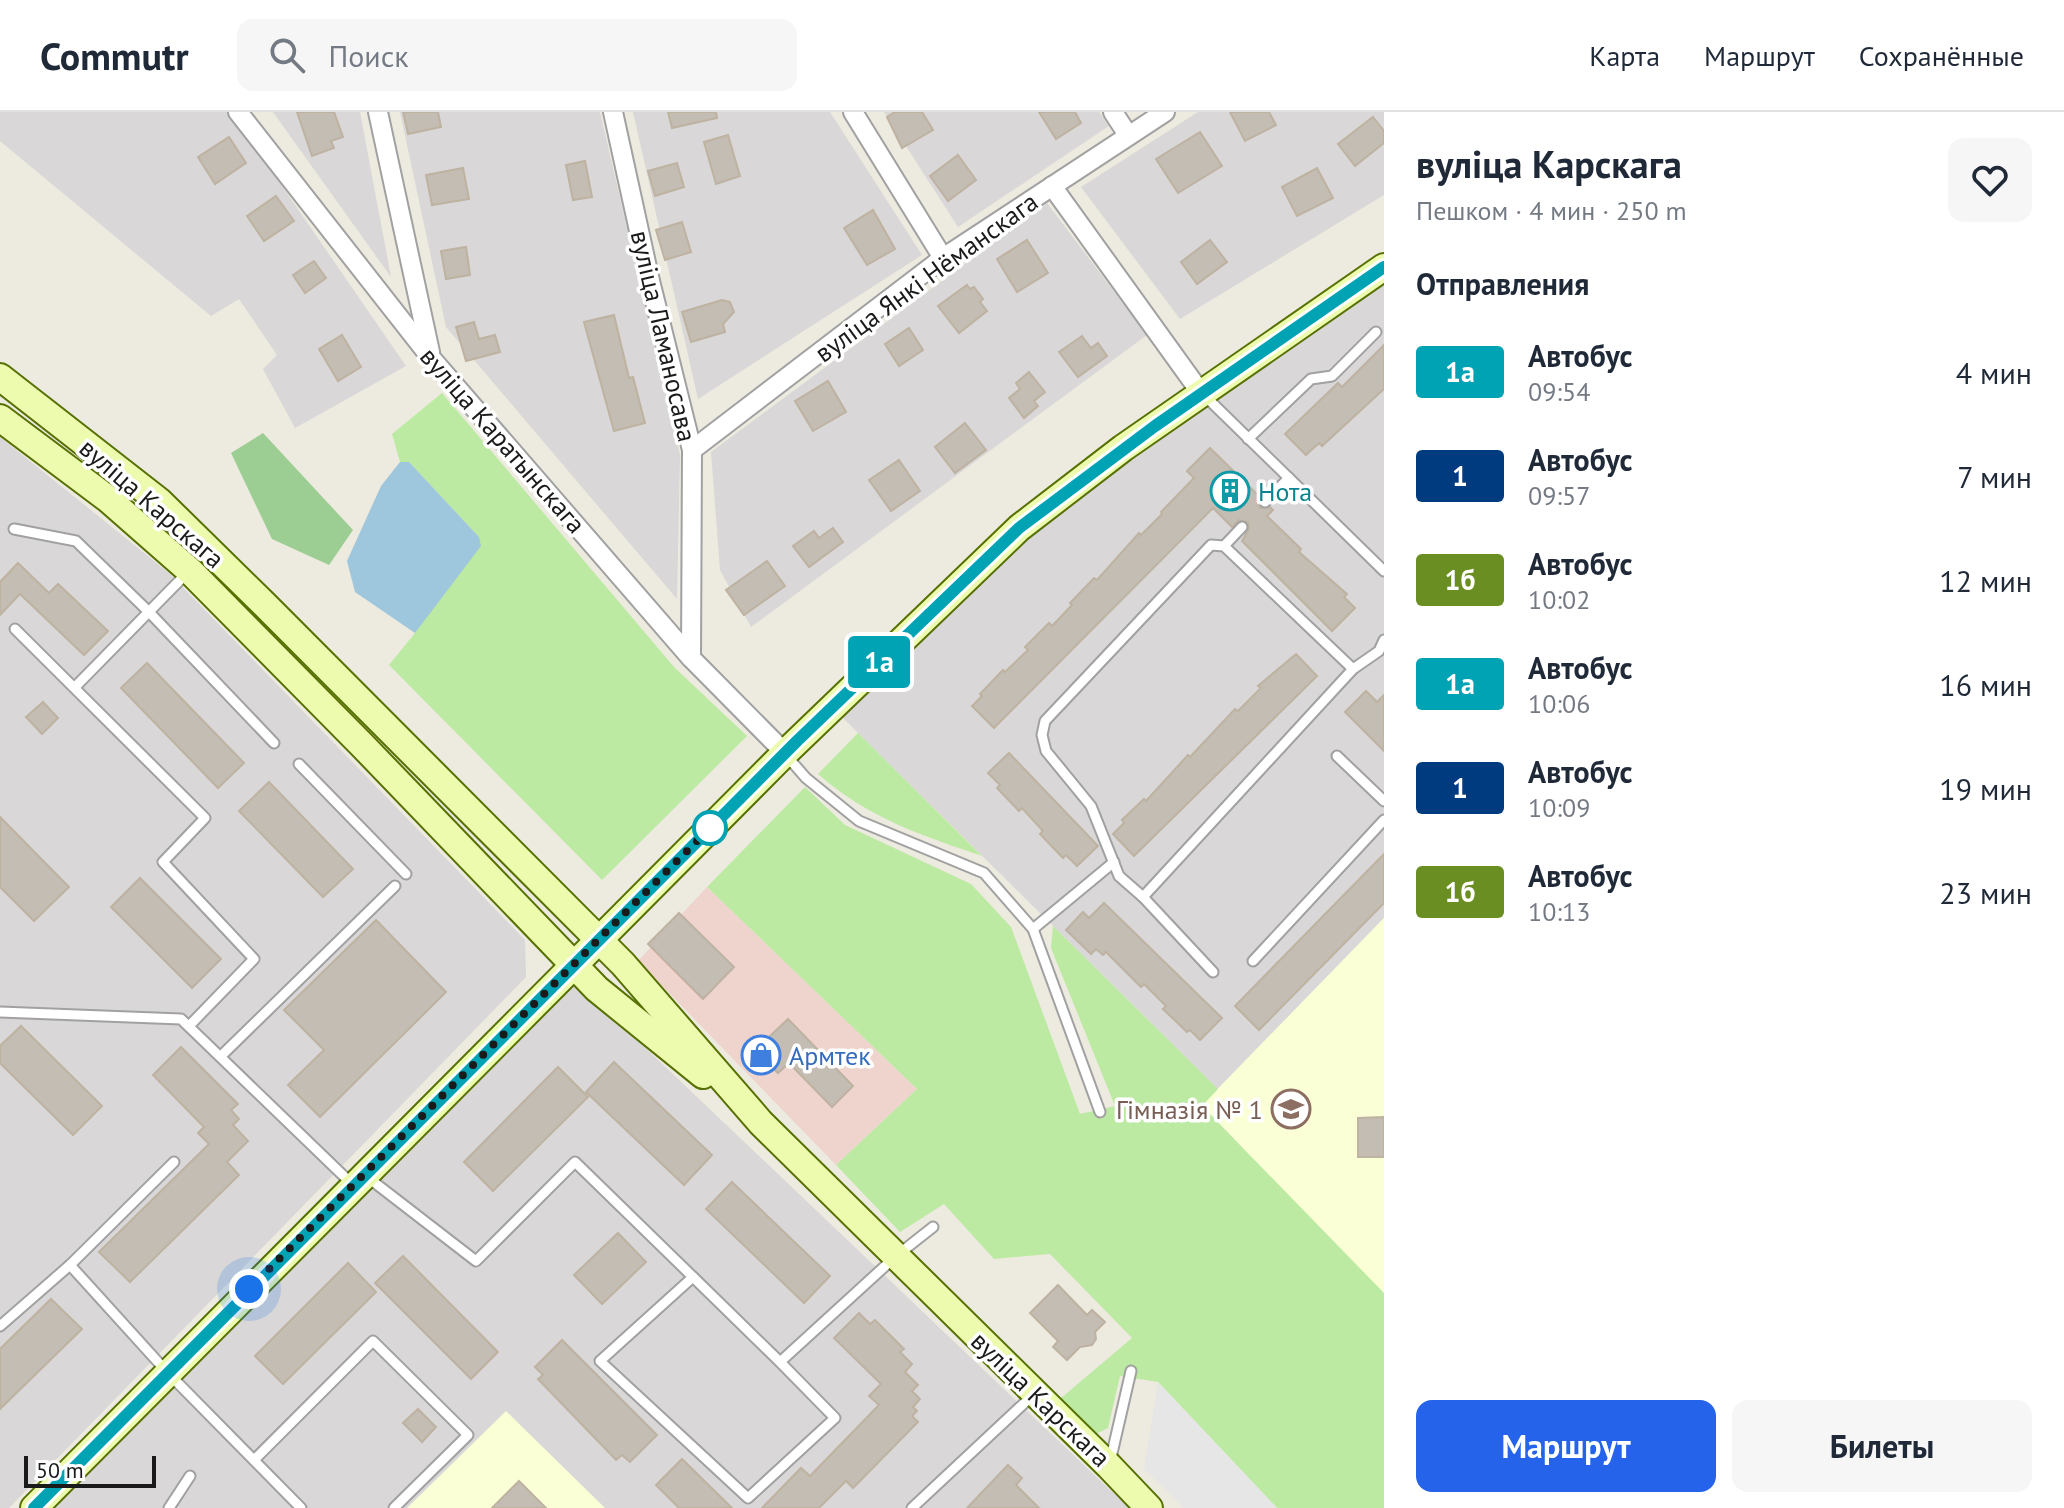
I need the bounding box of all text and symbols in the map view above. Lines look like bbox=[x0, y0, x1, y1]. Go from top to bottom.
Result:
search box bbox=[237, 19, 797, 91]
text: Commutr bbox=[40, 31, 189, 80]
icon: search bbox=[265, 33, 309, 77]
text: Поиск bbox=[329, 36, 409, 75]
text: Карта bbox=[1589, 37, 1660, 74]
text: Маршрут bbox=[1704, 37, 1815, 74]
text: Сохранённые bbox=[1859, 37, 2024, 74]
button: heart bbox=[1948, 138, 2032, 222]
text: вуліца Карскага bbox=[1416, 139, 1682, 188]
street label: вуліца Янкі Нёманскага bbox=[808, 185, 1044, 369]
text: Пешком · 4 мин · 250 m bbox=[1416, 194, 1687, 227]
street label: вуліца Ламаносава bbox=[624, 227, 704, 445]
text: Отправления bbox=[1416, 264, 1589, 303]
text: Автобус bbox=[1528, 336, 1633, 375]
street label: вуліца Каратынскага bbox=[413, 340, 593, 540]
text: 1а bbox=[1445, 353, 1475, 390]
text: 4 мин bbox=[1956, 353, 2032, 392]
text: 09:54 bbox=[1528, 375, 1590, 408]
street label: вуліца Карскага bbox=[73, 431, 231, 575]
text: Автобус bbox=[1528, 440, 1633, 479]
text: 1 bbox=[1452, 457, 1468, 494]
text: 7 мин bbox=[1957, 457, 2032, 496]
building icon: Нота bbox=[1209, 470, 1251, 512]
place label: Нота bbox=[1258, 475, 1312, 508]
text: 09:57 bbox=[1528, 479, 1590, 512]
text: Автобус bbox=[1528, 544, 1633, 583]
text: 1б bbox=[1445, 561, 1475, 598]
text: 12 мин bbox=[1939, 561, 2032, 600]
text: 10:02 bbox=[1528, 583, 1590, 616]
line badge: 1а bbox=[843, 636, 915, 688]
text: 1а bbox=[864, 643, 894, 680]
text: Автобус bbox=[1528, 648, 1633, 687]
text: 1а bbox=[1445, 665, 1475, 702]
text: 16 мин bbox=[1939, 665, 2032, 704]
text: 10:06 bbox=[1528, 687, 1590, 720]
text: Автобус bbox=[1528, 752, 1633, 791]
text: 1 bbox=[1452, 769, 1468, 806]
text: 19 мин bbox=[1939, 769, 2032, 808]
text: 10:09 bbox=[1528, 791, 1590, 824]
unlabelled marker bbox=[693, 811, 727, 845]
text: Автобус bbox=[1528, 856, 1633, 895]
text: 1б bbox=[1445, 873, 1475, 910]
text: 23 мин bbox=[1939, 873, 2032, 912]
text: 10:13 bbox=[1528, 895, 1590, 928]
shop icon: Армтек bbox=[740, 1034, 782, 1076]
place label: Армтек bbox=[789, 1039, 871, 1072]
school or university icon: Гімназія № 1 bbox=[1270, 1088, 1312, 1130]
place label: Гімназія № 1 bbox=[1116, 1093, 1263, 1126]
your location bbox=[229, 1269, 269, 1309]
street label: вуліца Карскага bbox=[964, 1324, 1118, 1474]
button: Маршрут bbox=[1416, 1400, 1716, 1492]
button: Билеты bbox=[1732, 1400, 2032, 1492]
scale bar bbox=[24, 1452, 156, 1488]
text: 50 m bbox=[36, 1456, 84, 1484]

